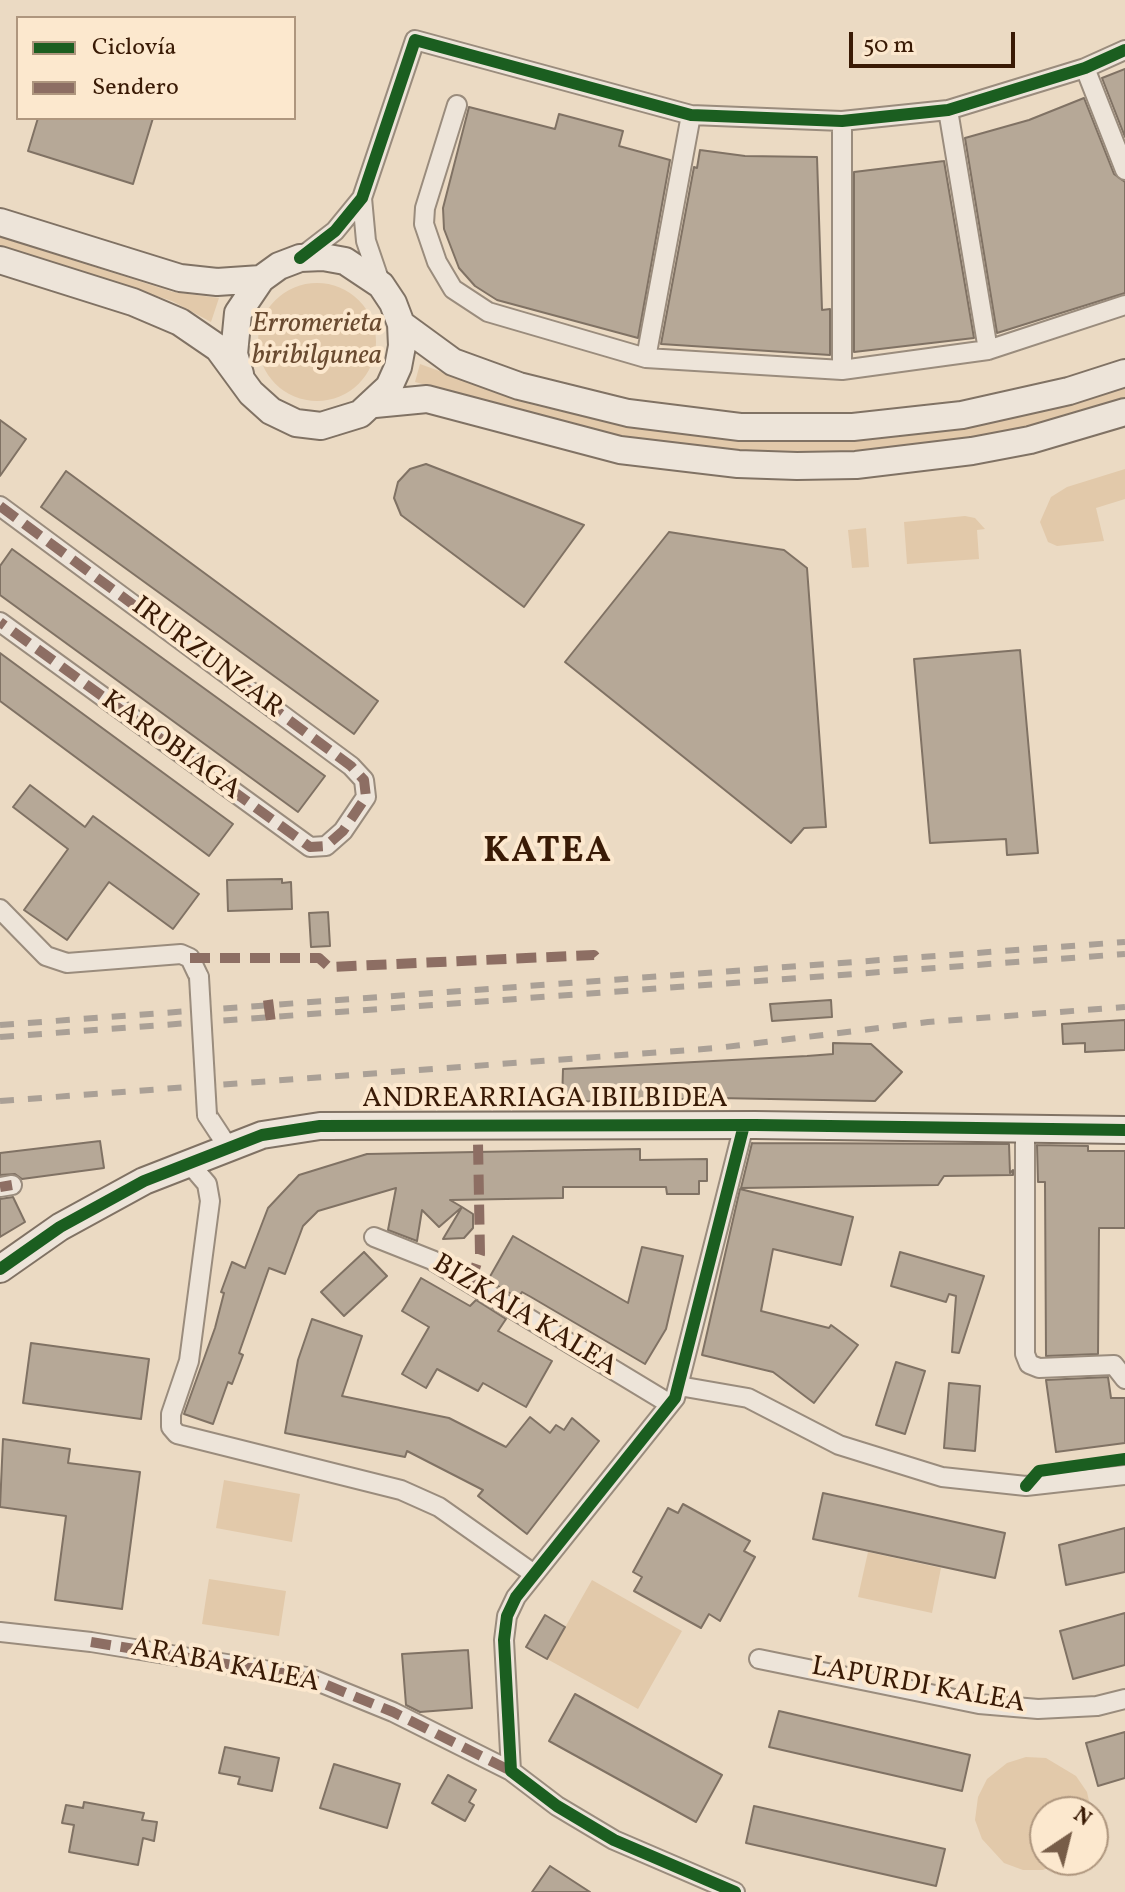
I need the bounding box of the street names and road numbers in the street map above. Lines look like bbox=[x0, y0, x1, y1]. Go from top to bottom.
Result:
street label: IRURZUNZAR bbox=[124, 591, 288, 727]
street label: KAROBIAGA bbox=[94, 685, 246, 809]
street label: ANDREARRIAGA IBILBIDEA bbox=[362, 1084, 728, 1118]
street label: BIZKAIA KALEA bbox=[426, 1249, 622, 1385]
street label: ARABA KALEA bbox=[128, 1632, 322, 1702]
street label: LAPURDI KALEA bbox=[809, 1652, 1027, 1722]

